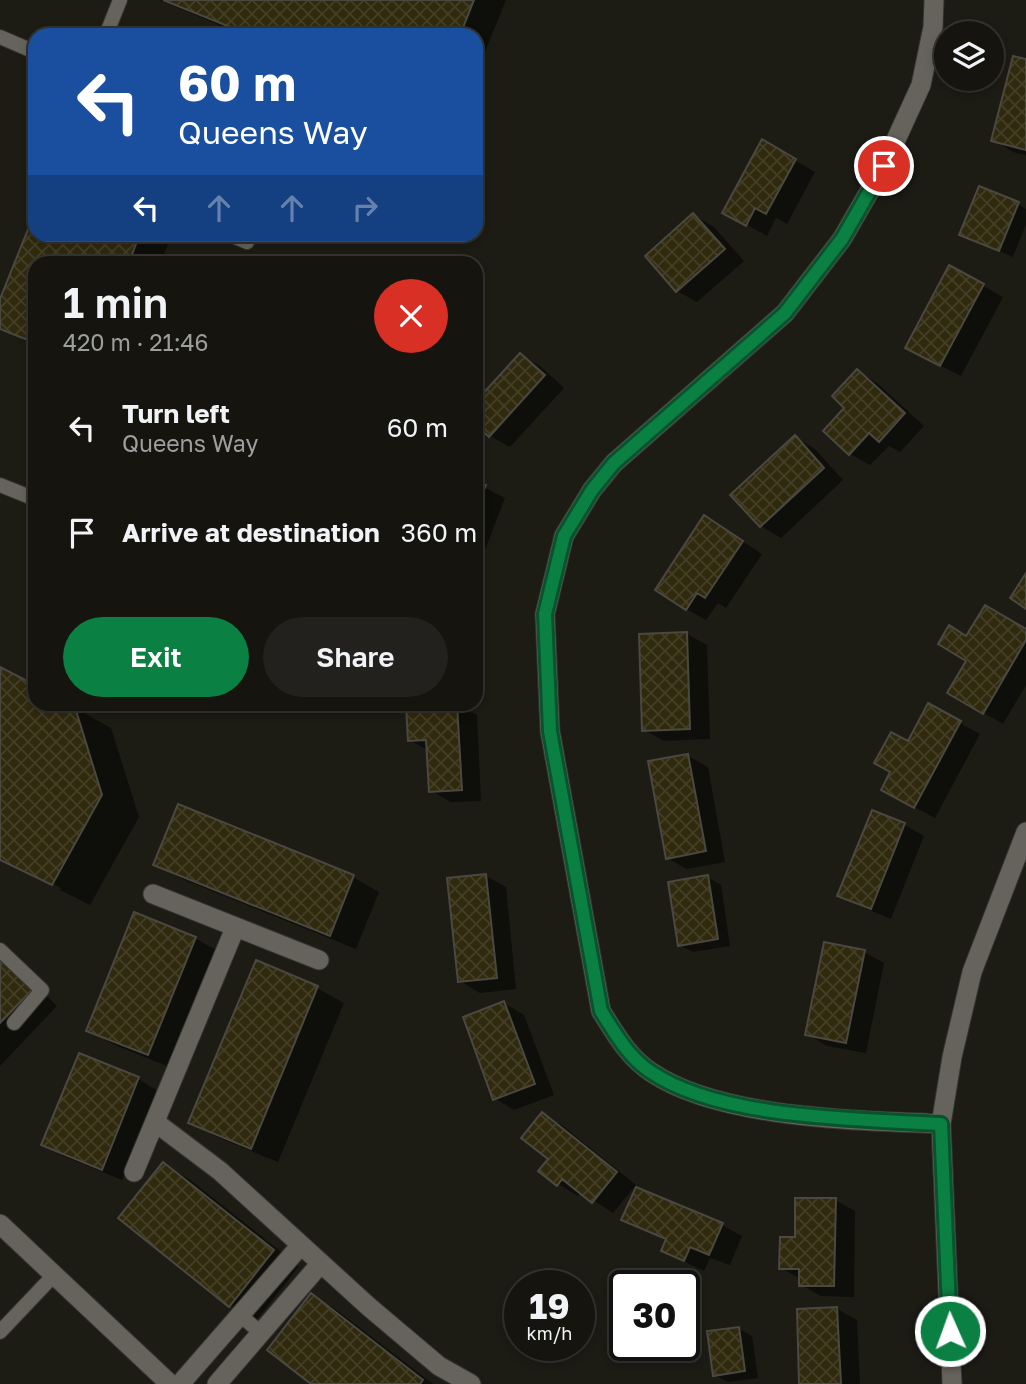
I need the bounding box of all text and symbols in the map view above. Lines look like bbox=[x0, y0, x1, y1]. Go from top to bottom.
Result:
map controls bbox=[934, 21, 1004, 91]
button: layers bbox=[934, 21, 1004, 91]
text: 60 m bbox=[178, 53, 296, 112]
icon: left bbox=[63, 56, 154, 147]
text: Queens Way bbox=[178, 113, 368, 151]
pin bbox=[854, 136, 914, 196]
icon: arrive bbox=[865, 147, 903, 185]
icon: left bbox=[127, 189, 165, 227]
icon: ahead bbox=[200, 189, 238, 227]
icon: ahead bbox=[273, 189, 311, 227]
icon: right bbox=[346, 189, 384, 227]
text: 1 min bbox=[63, 277, 168, 327]
button: close bbox=[374, 279, 448, 353]
text: 420 m · 21:46 bbox=[63, 328, 208, 356]
text: Turn left bbox=[122, 398, 230, 429]
icon: left bbox=[63, 409, 101, 447]
text: 60 m bbox=[387, 412, 448, 443]
text: Queens Way bbox=[122, 429, 258, 457]
icon: arrive bbox=[63, 514, 101, 552]
text: Arrive at destination bbox=[122, 517, 380, 548]
text: 360 m bbox=[401, 517, 477, 548]
button: Exit bbox=[63, 617, 249, 697]
button: Share bbox=[263, 617, 448, 697]
speed limit sign: 30 bbox=[609, 1270, 700, 1361]
text: 19 bbox=[529, 1285, 570, 1327]
position arrow bbox=[913, 1294, 987, 1368]
text: km/h bbox=[527, 1322, 572, 1344]

